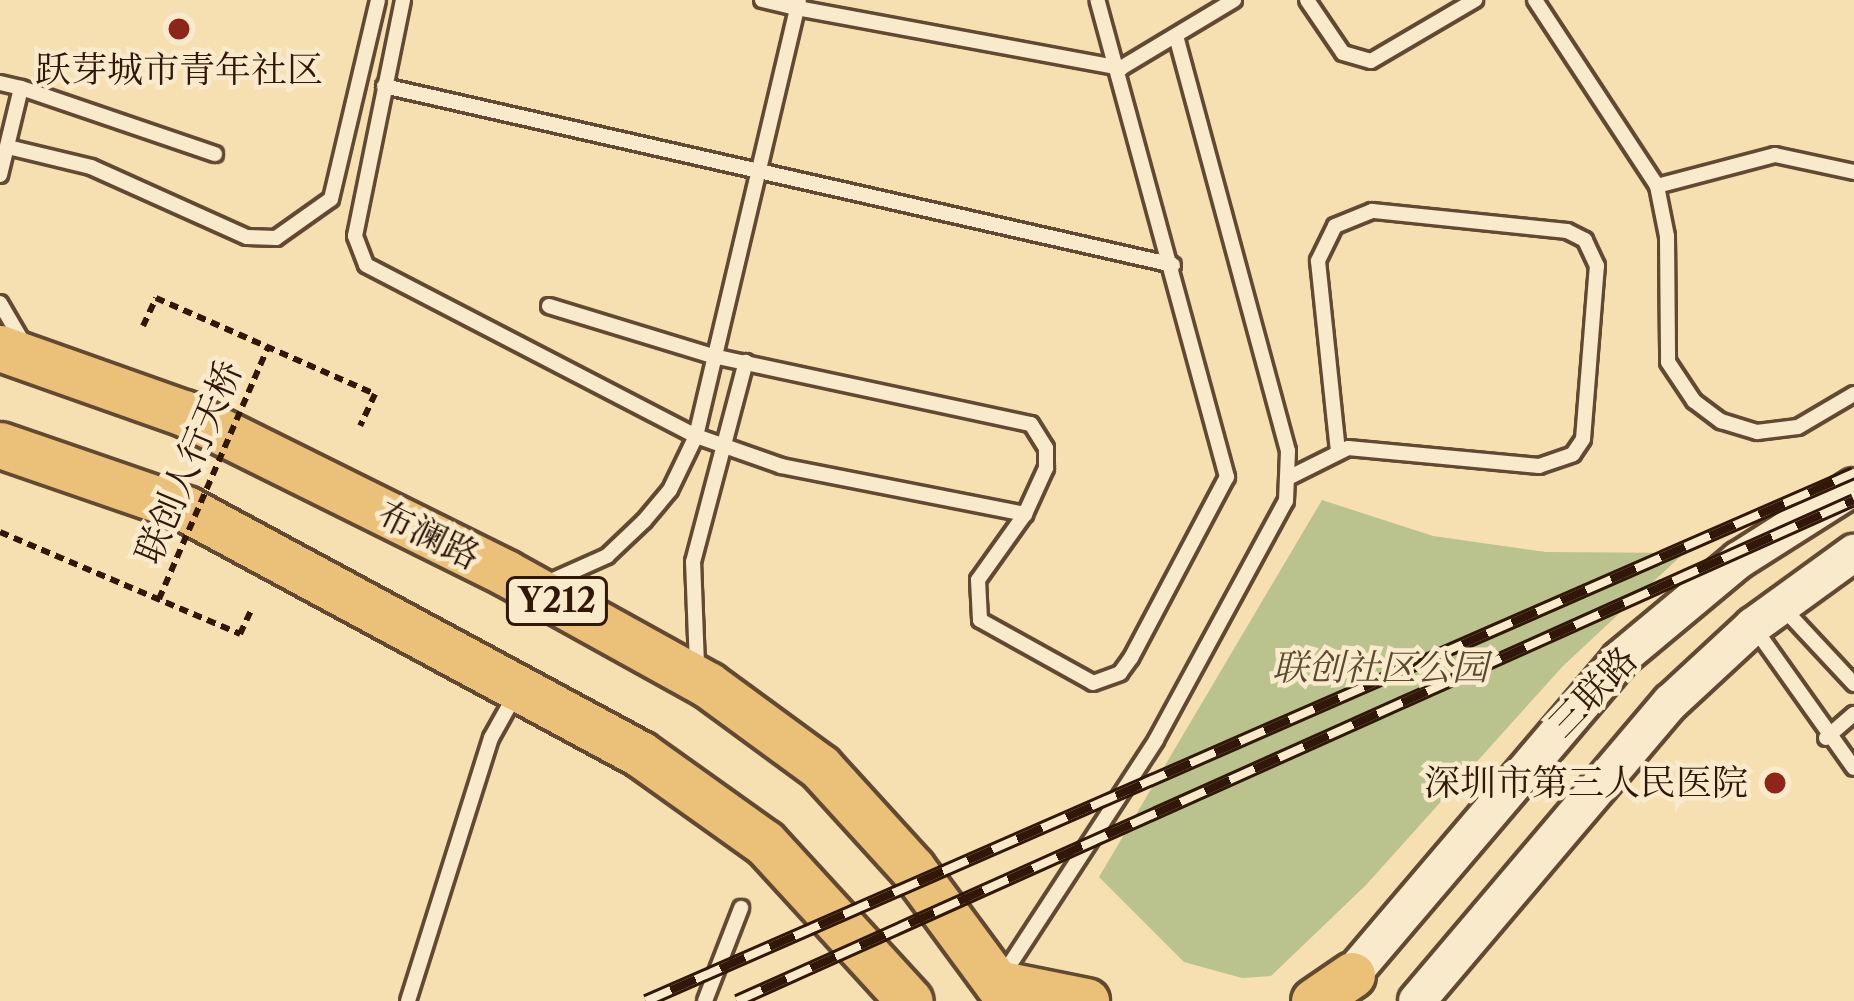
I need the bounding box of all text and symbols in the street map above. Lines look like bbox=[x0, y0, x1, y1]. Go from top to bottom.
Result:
marker: 跃芽城市青年社区 bbox=[166, 16, 192, 42]
place label: 跃芽城市青年社区 bbox=[35, 48, 323, 92]
street label: 联创人行天桥 bbox=[127, 354, 251, 570]
street label: 布澜路 bbox=[371, 492, 487, 578]
road number: Y212 bbox=[503, 574, 611, 628]
street label: 三联路 bbox=[1540, 638, 1646, 746]
park label: 联创社区公园 bbox=[1272, 646, 1488, 690]
place label: 深圳市第三人民医院 bbox=[1424, 761, 1748, 805]
marker: 深圳市第三人民医院 bbox=[1759, 767, 1791, 799]

